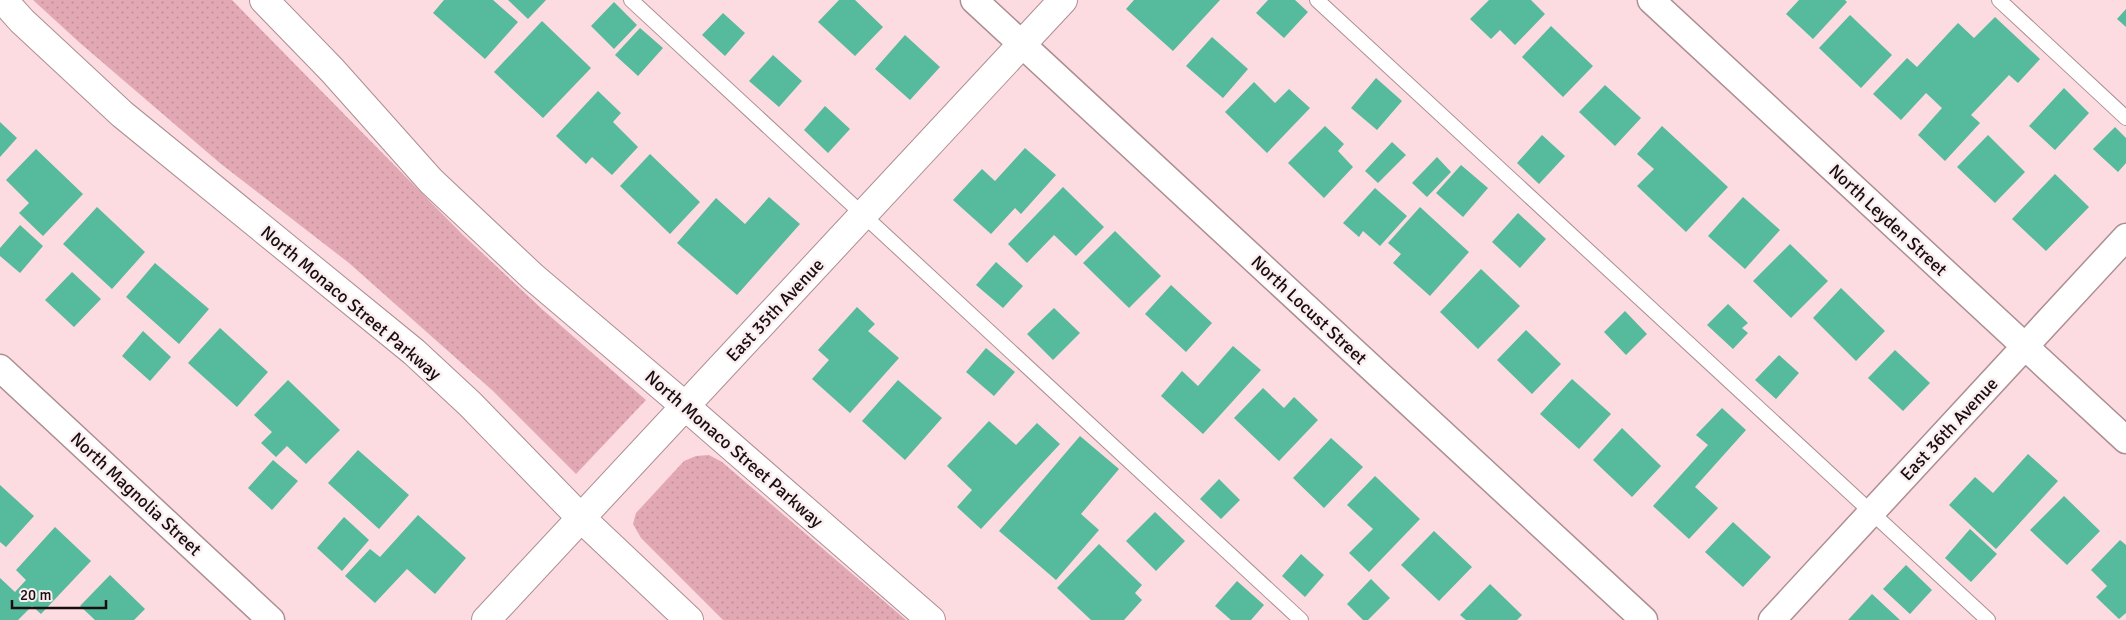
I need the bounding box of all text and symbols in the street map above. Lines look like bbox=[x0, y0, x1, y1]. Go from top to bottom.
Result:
street label: North Leyden Street bbox=[1824, 159, 1952, 281]
street label: North Monaco Street Parkway bbox=[256, 221, 446, 385]
street label: North Locust Street bbox=[1247, 251, 1371, 369]
street label: East 35th Avenue bbox=[722, 254, 828, 366]
street label: North Monaco Street Parkway bbox=[640, 366, 828, 533]
street label: East 36th Avenue bbox=[1896, 373, 2002, 485]
street label: North Magnolia Street bbox=[66, 428, 206, 560]
scale bar bbox=[12, 578, 106, 610]
text: 20 m bbox=[20, 586, 51, 604]

